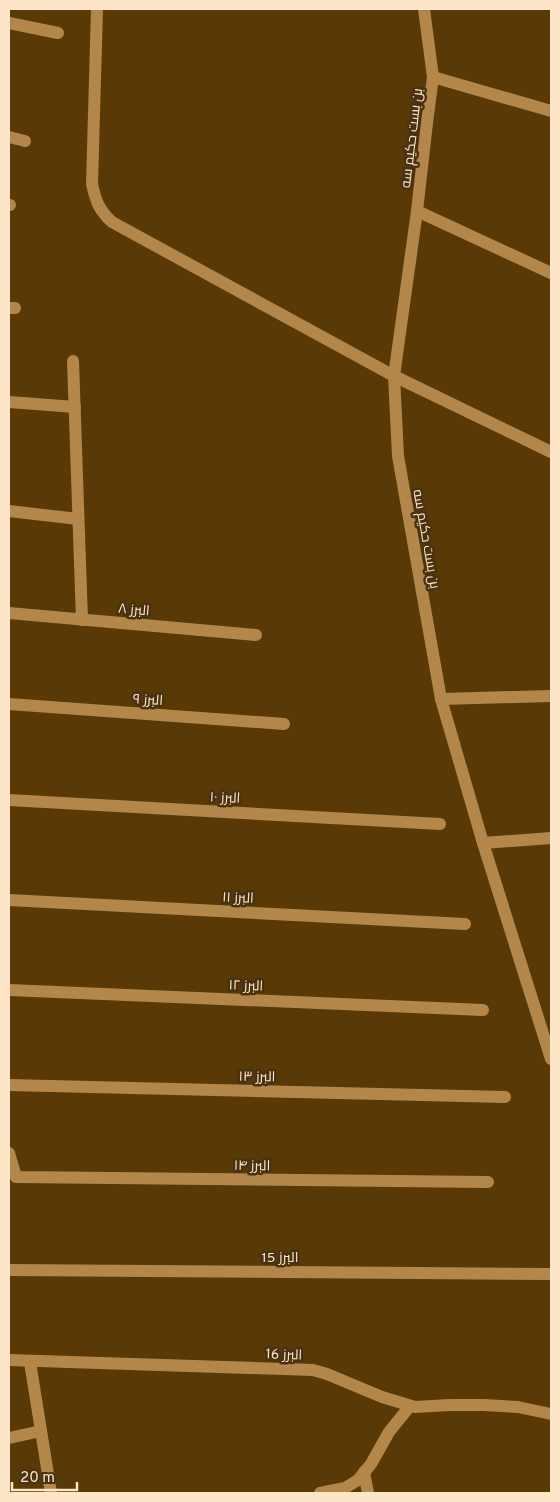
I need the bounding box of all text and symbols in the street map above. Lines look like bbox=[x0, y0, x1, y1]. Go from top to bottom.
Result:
street label: بن بست حکیم سه bbox=[398, 87, 427, 189]
street label: بن بست حکیم سه bbox=[408, 488, 443, 590]
street label: البرز ۸ bbox=[117, 601, 150, 620]
street label: البرز ۹ bbox=[132, 691, 164, 710]
street label: البرز ۱۰ bbox=[209, 789, 241, 808]
street label: البرز ۱۱ bbox=[222, 889, 254, 908]
street label: البرز ۱۲ bbox=[228, 977, 264, 996]
street label: البرز ۱۳ bbox=[238, 1069, 275, 1086]
street label: البرز ۱۴ bbox=[234, 1158, 270, 1175]
street label: البرز 15 bbox=[262, 1250, 298, 1267]
street label: البرز 16 bbox=[265, 1346, 302, 1365]
scale bar bbox=[12, 1460, 78, 1492]
text: 20 m bbox=[20, 1469, 55, 1488]

